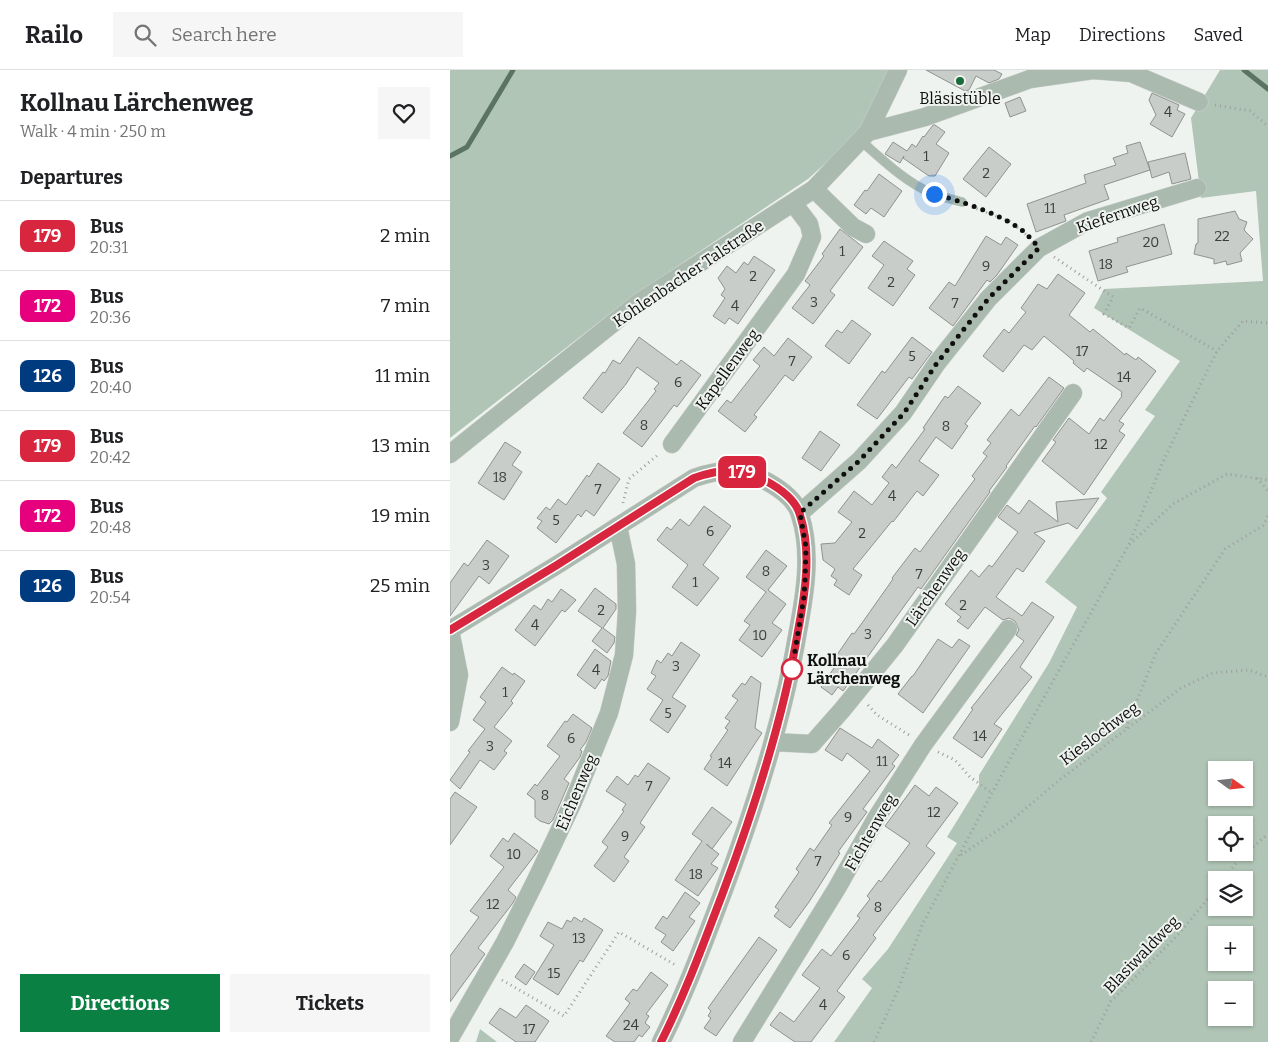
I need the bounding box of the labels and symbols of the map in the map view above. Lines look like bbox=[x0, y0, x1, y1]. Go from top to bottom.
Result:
marker: Bläsistüble bbox=[954, 75, 966, 87]
place label: Bläsistüble bbox=[919, 89, 1001, 108]
house number: 4 bbox=[1164, 104, 1172, 121]
house number: 1 bbox=[923, 148, 929, 165]
house number: 2 bbox=[982, 165, 990, 182]
your location bbox=[922, 182, 947, 207]
street label: Kiefernweg bbox=[1074, 192, 1161, 237]
house number: 11 bbox=[1044, 200, 1056, 217]
street label: Kohlenbacher Talstraße bbox=[609, 216, 767, 331]
house number: 22 bbox=[1214, 228, 1230, 245]
house number: 20 bbox=[1143, 234, 1159, 251]
house number: 1 bbox=[839, 243, 845, 260]
house number: 18 bbox=[1099, 256, 1113, 273]
house number: 9 bbox=[982, 258, 990, 275]
house number: 2 bbox=[749, 268, 757, 285]
house number: 2 bbox=[887, 274, 895, 291]
house number: 3 bbox=[810, 294, 818, 311]
house number: 7 bbox=[951, 295, 959, 312]
house number: 4 bbox=[731, 298, 739, 315]
street label: Kapellenweg bbox=[692, 325, 763, 414]
house number: 17 bbox=[1076, 343, 1088, 360]
house number: 5 bbox=[908, 348, 916, 365]
house number: 7 bbox=[788, 353, 796, 370]
house number: 14 bbox=[1117, 369, 1131, 386]
house number: 6 bbox=[674, 374, 682, 391]
house number: 8 bbox=[640, 417, 648, 434]
house number: 8 bbox=[942, 418, 950, 435]
house number: 12 bbox=[1094, 436, 1108, 453]
line badge: 179 bbox=[713, 456, 771, 488]
house number: 18 bbox=[493, 469, 507, 486]
house number: 7 bbox=[594, 481, 602, 498]
house number: 4 bbox=[888, 488, 896, 505]
house number: 5 bbox=[552, 512, 560, 529]
house number: 6 bbox=[706, 523, 714, 540]
house number: 2 bbox=[858, 525, 866, 542]
street label: Lärchenweg bbox=[902, 545, 969, 630]
house number: 3 bbox=[482, 557, 490, 574]
house number: 8 bbox=[762, 563, 770, 580]
house number: 7 bbox=[915, 566, 923, 583]
house number: 1 bbox=[692, 574, 698, 591]
house number: 2 bbox=[959, 597, 967, 614]
house number: 2 bbox=[597, 602, 605, 619]
house number: 4 bbox=[531, 617, 539, 634]
house number: 3 bbox=[864, 626, 872, 643]
house number: 10 bbox=[753, 627, 767, 644]
place label: Kollnau Lärchenweg bbox=[807, 651, 900, 688]
house number: 3 bbox=[672, 658, 680, 675]
marker: Kollnau Lärchenweg bbox=[781, 658, 803, 680]
house number: 4 bbox=[592, 662, 600, 679]
house number: 1 bbox=[502, 684, 508, 701]
street label: Kieslochweg bbox=[1056, 698, 1142, 769]
house number: 5 bbox=[664, 705, 672, 722]
house number: 14 bbox=[973, 728, 987, 745]
house number: 6 bbox=[567, 730, 575, 747]
house number: 3 bbox=[486, 738, 494, 755]
street label: Eichenweg bbox=[552, 751, 601, 833]
house number: 11 bbox=[876, 753, 888, 770]
house number: 14 bbox=[718, 755, 732, 772]
north arrow bbox=[1208, 761, 1252, 806]
house number: 7 bbox=[645, 778, 653, 795]
house number: 8 bbox=[541, 787, 549, 804]
street label: Fichtenweg bbox=[841, 790, 900, 874]
house number: 12 bbox=[927, 804, 941, 821]
house number: 9 bbox=[844, 809, 852, 826]
house number: 9 bbox=[621, 828, 629, 845]
house number: 10 bbox=[507, 846, 521, 863]
house number: 7 bbox=[814, 853, 822, 870]
house number: 18 bbox=[689, 866, 703, 883]
house number: 12 bbox=[486, 896, 500, 913]
house number: 8 bbox=[874, 899, 882, 916]
street label: Blasiwaldweg bbox=[1100, 912, 1183, 997]
house number: 13 bbox=[572, 930, 586, 947]
house number: 6 bbox=[842, 947, 850, 964]
house number: 15 bbox=[547, 965, 561, 982]
house number: 4 bbox=[819, 997, 827, 1014]
house number: 24 bbox=[623, 1017, 639, 1034]
house number: 17 bbox=[523, 1021, 535, 1038]

